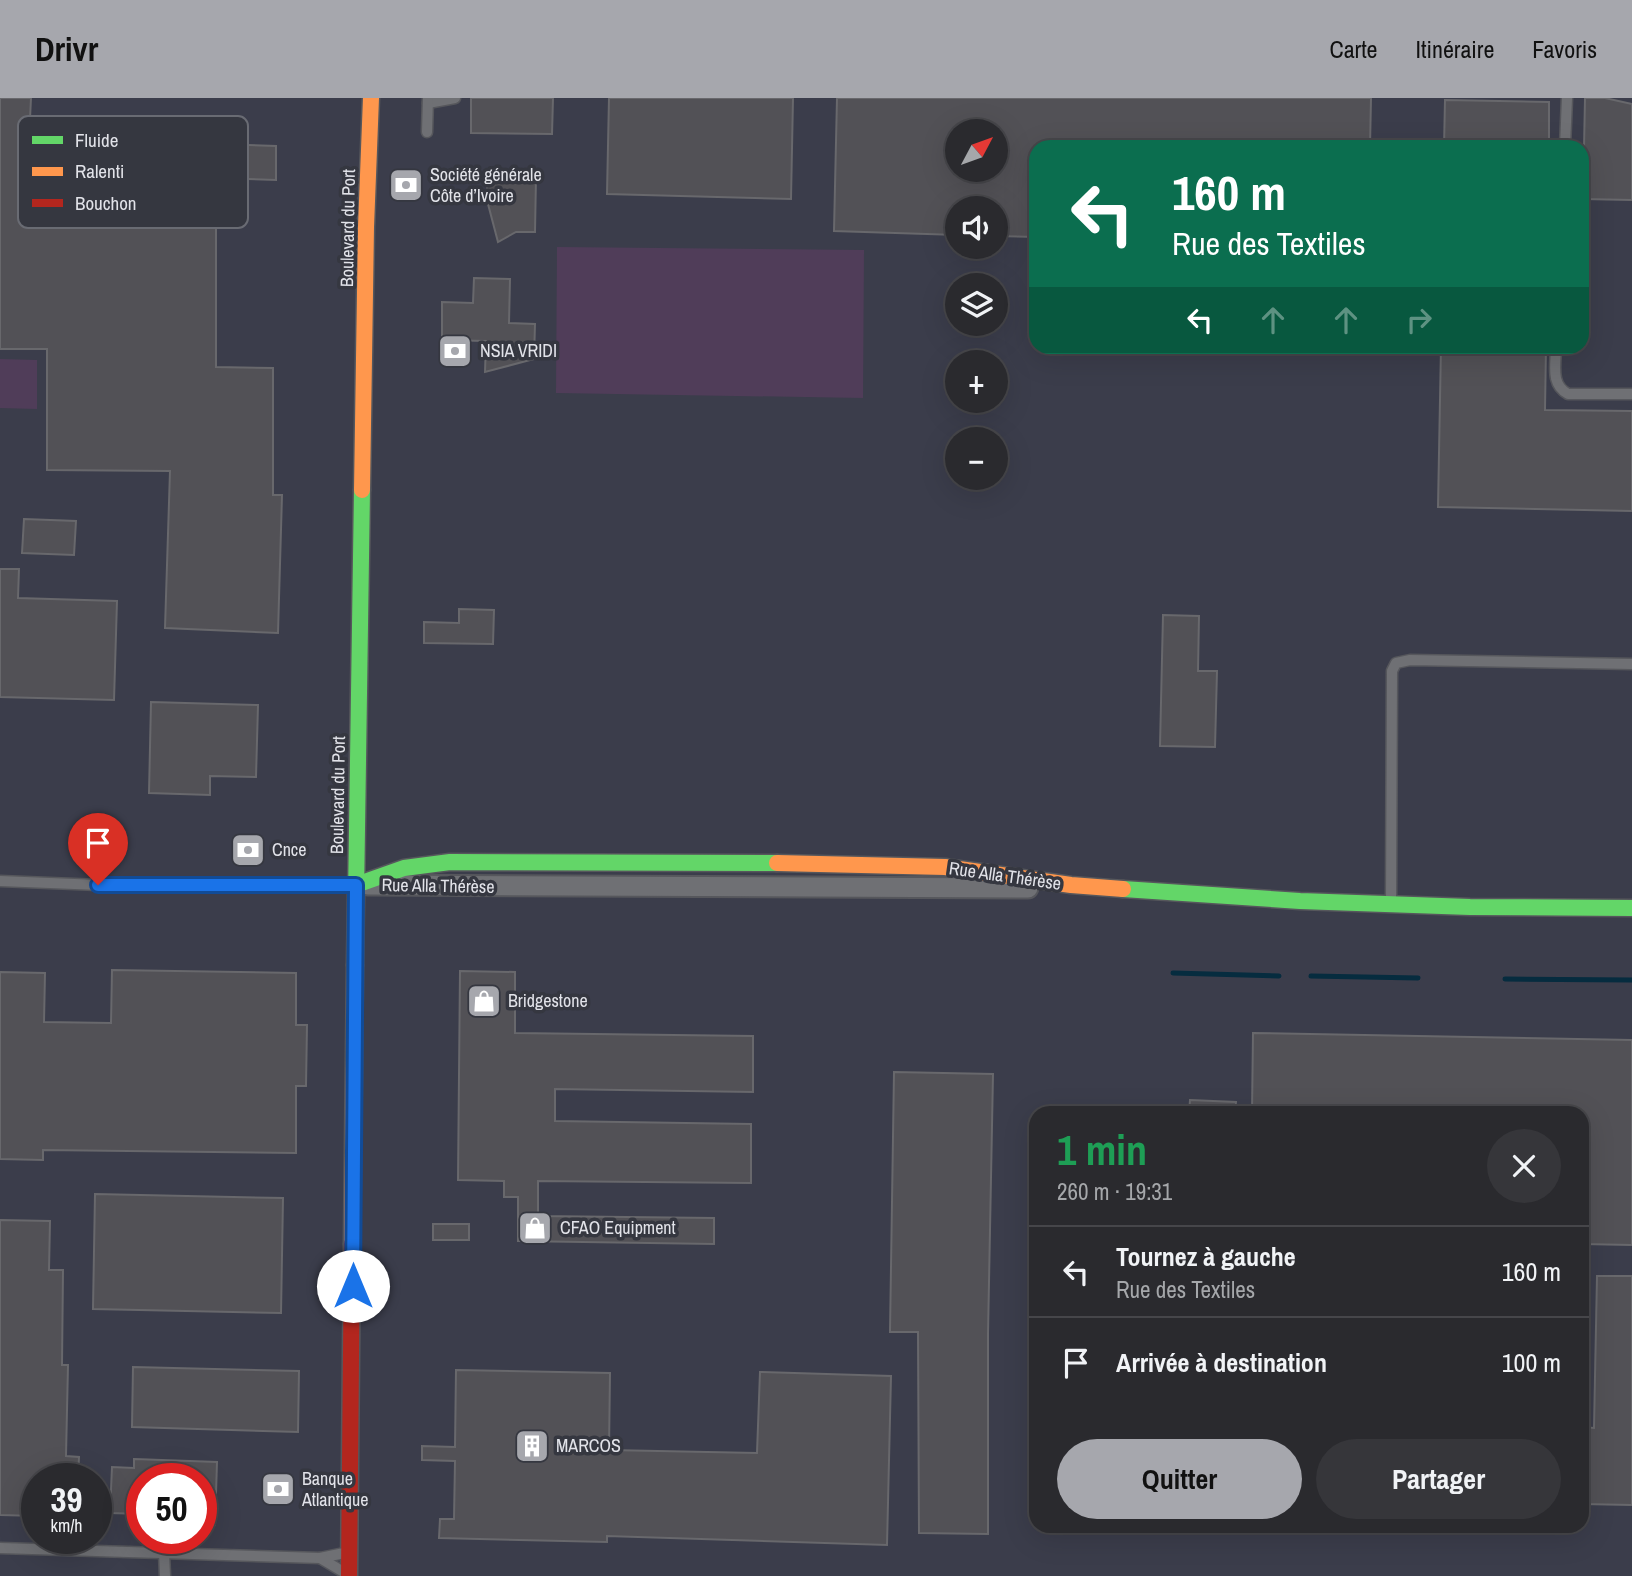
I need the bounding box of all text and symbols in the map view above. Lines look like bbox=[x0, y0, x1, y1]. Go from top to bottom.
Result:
text: Drivr bbox=[35, 27, 98, 71]
text: Carte bbox=[1329, 33, 1378, 65]
text: Itinéraire bbox=[1416, 33, 1494, 65]
text: Favoris bbox=[1532, 33, 1597, 65]
legend bbox=[18, 116, 248, 228]
north arrow bbox=[945, 119, 1008, 182]
map controls bbox=[945, 119, 1008, 490]
text: Fluide bbox=[75, 127, 118, 153]
text: Ralenti bbox=[75, 158, 124, 184]
text: 160 m bbox=[1172, 159, 1286, 225]
place label: Société générale Côte d’Ivoire bbox=[430, 162, 542, 208]
bank icon: Société générale Côte d’Ivoire bbox=[387, 166, 425, 204]
icon: left bbox=[1057, 168, 1148, 259]
street label: Boulevard du Port bbox=[334, 169, 361, 287]
text: Bouchon bbox=[75, 190, 137, 216]
button: sound bbox=[945, 196, 1008, 259]
text: Rue des Textiles bbox=[1172, 222, 1366, 265]
button: layers bbox=[945, 273, 1008, 336]
icon: left bbox=[1181, 301, 1219, 339]
icon: ahead bbox=[1254, 301, 1292, 339]
icon: ahead bbox=[1327, 301, 1365, 339]
icon: right bbox=[1400, 301, 1438, 339]
bank icon: NSIA VRIDI bbox=[436, 332, 474, 370]
place label: NSIA VRIDI bbox=[480, 338, 557, 363]
button: + bbox=[945, 350, 1008, 413]
button: − bbox=[945, 427, 1008, 490]
street label: Boulevard du Port bbox=[324, 736, 351, 854]
pin bbox=[68, 813, 128, 885]
icon: arrive bbox=[79, 824, 117, 862]
bank icon: Cnce bbox=[229, 831, 267, 869]
place label: Cnce bbox=[272, 837, 306, 862]
street label: Rue Alla Thérèse bbox=[947, 855, 1063, 896]
street label: Rue Alla Thérèse bbox=[381, 872, 495, 899]
shop icon: Bridgestone bbox=[465, 982, 503, 1020]
place label: Bridgestone bbox=[508, 988, 588, 1013]
text: 1 min bbox=[1057, 1122, 1147, 1178]
button: close bbox=[1487, 1129, 1561, 1203]
text: 260 m · 19:31 bbox=[1057, 1176, 1172, 1207]
shop icon: CFAO Equipment bbox=[516, 1209, 554, 1247]
place label: CFAO Equipment bbox=[560, 1215, 676, 1240]
text: Tournez à gauche bbox=[1116, 1239, 1296, 1274]
position arrow bbox=[316, 1249, 390, 1323]
icon: left bbox=[1057, 1253, 1095, 1291]
text: 160 m bbox=[1502, 1254, 1561, 1289]
text: Rue des Textiles bbox=[1116, 1274, 1255, 1305]
icon: arrive bbox=[1057, 1344, 1095, 1382]
text: Arrivée à destination bbox=[1116, 1345, 1327, 1380]
text: 100 m bbox=[1502, 1345, 1561, 1380]
building icon: MARCOS bbox=[513, 1427, 551, 1465]
place label: MARCOS bbox=[556, 1433, 621, 1458]
button: Quitter bbox=[1057, 1439, 1302, 1519]
button: Partager bbox=[1316, 1439, 1561, 1519]
speed limit sign: 50 bbox=[126, 1463, 217, 1554]
place label: Banque Atlantique bbox=[301, 1466, 368, 1512]
bank icon: Banque Atlantique bbox=[259, 1470, 297, 1508]
text: 39 bbox=[51, 1476, 82, 1523]
text: km/h bbox=[51, 1513, 83, 1538]

